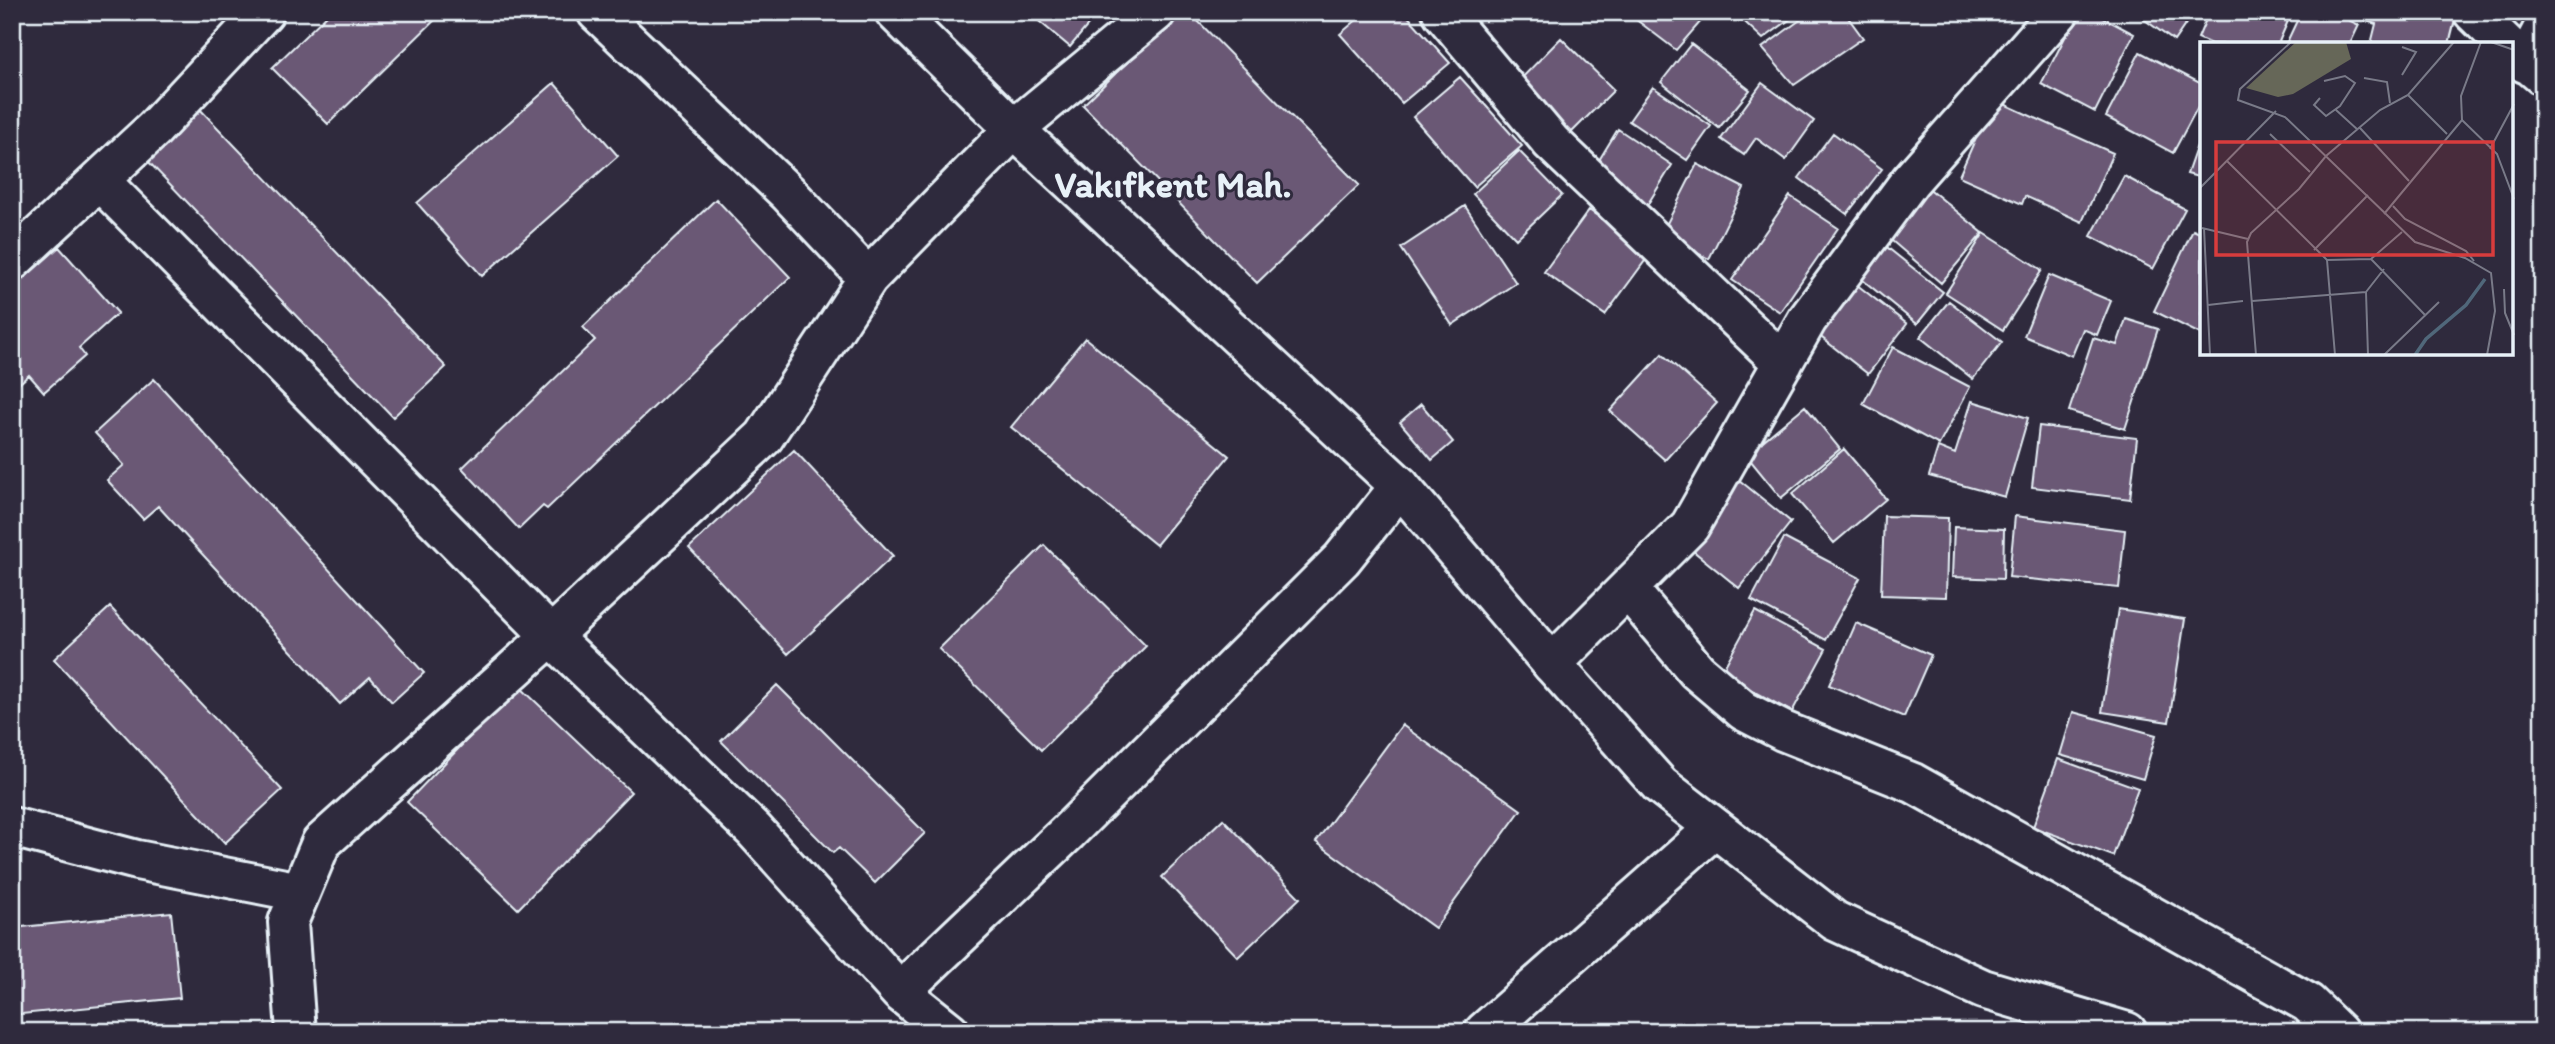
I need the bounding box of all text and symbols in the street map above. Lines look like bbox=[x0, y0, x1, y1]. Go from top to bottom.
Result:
inset map bbox=[2200, 42, 2513, 355]
district label: Vakıfkent Mah. bbox=[1054, 162, 1292, 206]

